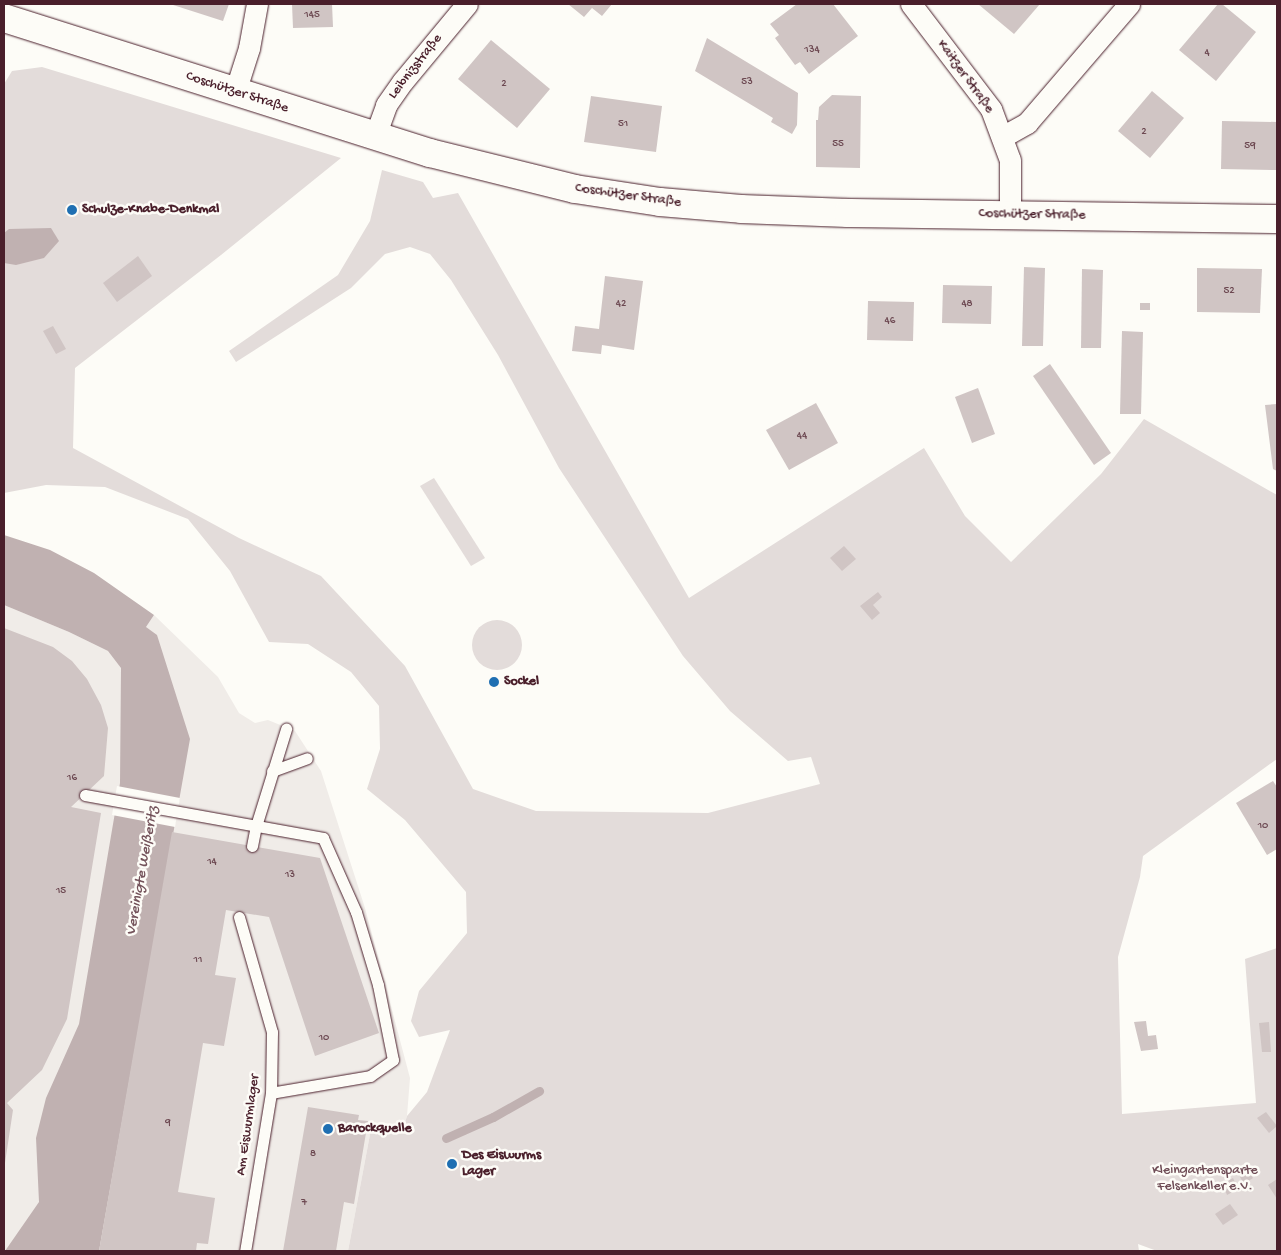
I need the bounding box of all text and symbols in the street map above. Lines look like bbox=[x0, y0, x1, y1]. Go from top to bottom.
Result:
house number: 145 bbox=[304, 8, 320, 22]
street label: Leibnizstraße bbox=[385, 31, 447, 103]
street label: Kaitzer Straße bbox=[933, 37, 997, 117]
house number: 134 bbox=[804, 43, 820, 57]
house number: 4 bbox=[1204, 46, 1210, 60]
street label: Coschützer Straße bbox=[184, 68, 290, 118]
house number: 53 bbox=[741, 75, 753, 89]
house number: 2 bbox=[501, 77, 507, 91]
house number: 51 bbox=[618, 117, 628, 131]
house number: 2 bbox=[1141, 125, 1147, 139]
house number: 55 bbox=[832, 137, 844, 151]
house number: 59 bbox=[1244, 139, 1256, 153]
street label: Coschützer Straße bbox=[574, 180, 682, 212]
place label: Schulze-Knabe-Denkmal bbox=[82, 202, 219, 218]
marker: Schulze-Knabe-Denkmal bbox=[66, 204, 78, 216]
street label: Coschützer Straße bbox=[978, 206, 1086, 224]
house number: 52 bbox=[1223, 284, 1235, 298]
house number: 42 bbox=[616, 297, 626, 311]
house number: 48 bbox=[961, 297, 973, 311]
house number: 46 bbox=[885, 314, 895, 328]
house number: 44 bbox=[797, 429, 807, 443]
place label: Sockel bbox=[504, 674, 539, 690]
marker: Sockel bbox=[488, 676, 500, 688]
house number: 16 bbox=[67, 771, 77, 785]
water label: Vereinigte Weißeritz bbox=[123, 805, 163, 937]
house number: 10 bbox=[1258, 819, 1268, 833]
house number: 14 bbox=[207, 855, 217, 869]
house number: 13 bbox=[285, 868, 295, 882]
house number: 15 bbox=[56, 884, 66, 898]
house number: 11 bbox=[194, 953, 202, 967]
house number: 10 bbox=[319, 1031, 329, 1045]
street label: Am Eiswurmlager bbox=[234, 1073, 264, 1177]
house number: 9 bbox=[165, 1116, 171, 1130]
place label: Barockquelle bbox=[338, 1121, 412, 1137]
marker: Barockquelle bbox=[322, 1123, 334, 1135]
house number: 8 bbox=[310, 1147, 316, 1161]
place label: Des Eiswurms Lager bbox=[462, 1148, 541, 1180]
marker: Des Eiswurms Lager bbox=[446, 1158, 458, 1170]
park label: Kleingartensparte Felsenkeller e.V. bbox=[1152, 1163, 1258, 1196]
house number: 7 bbox=[301, 1196, 307, 1210]

